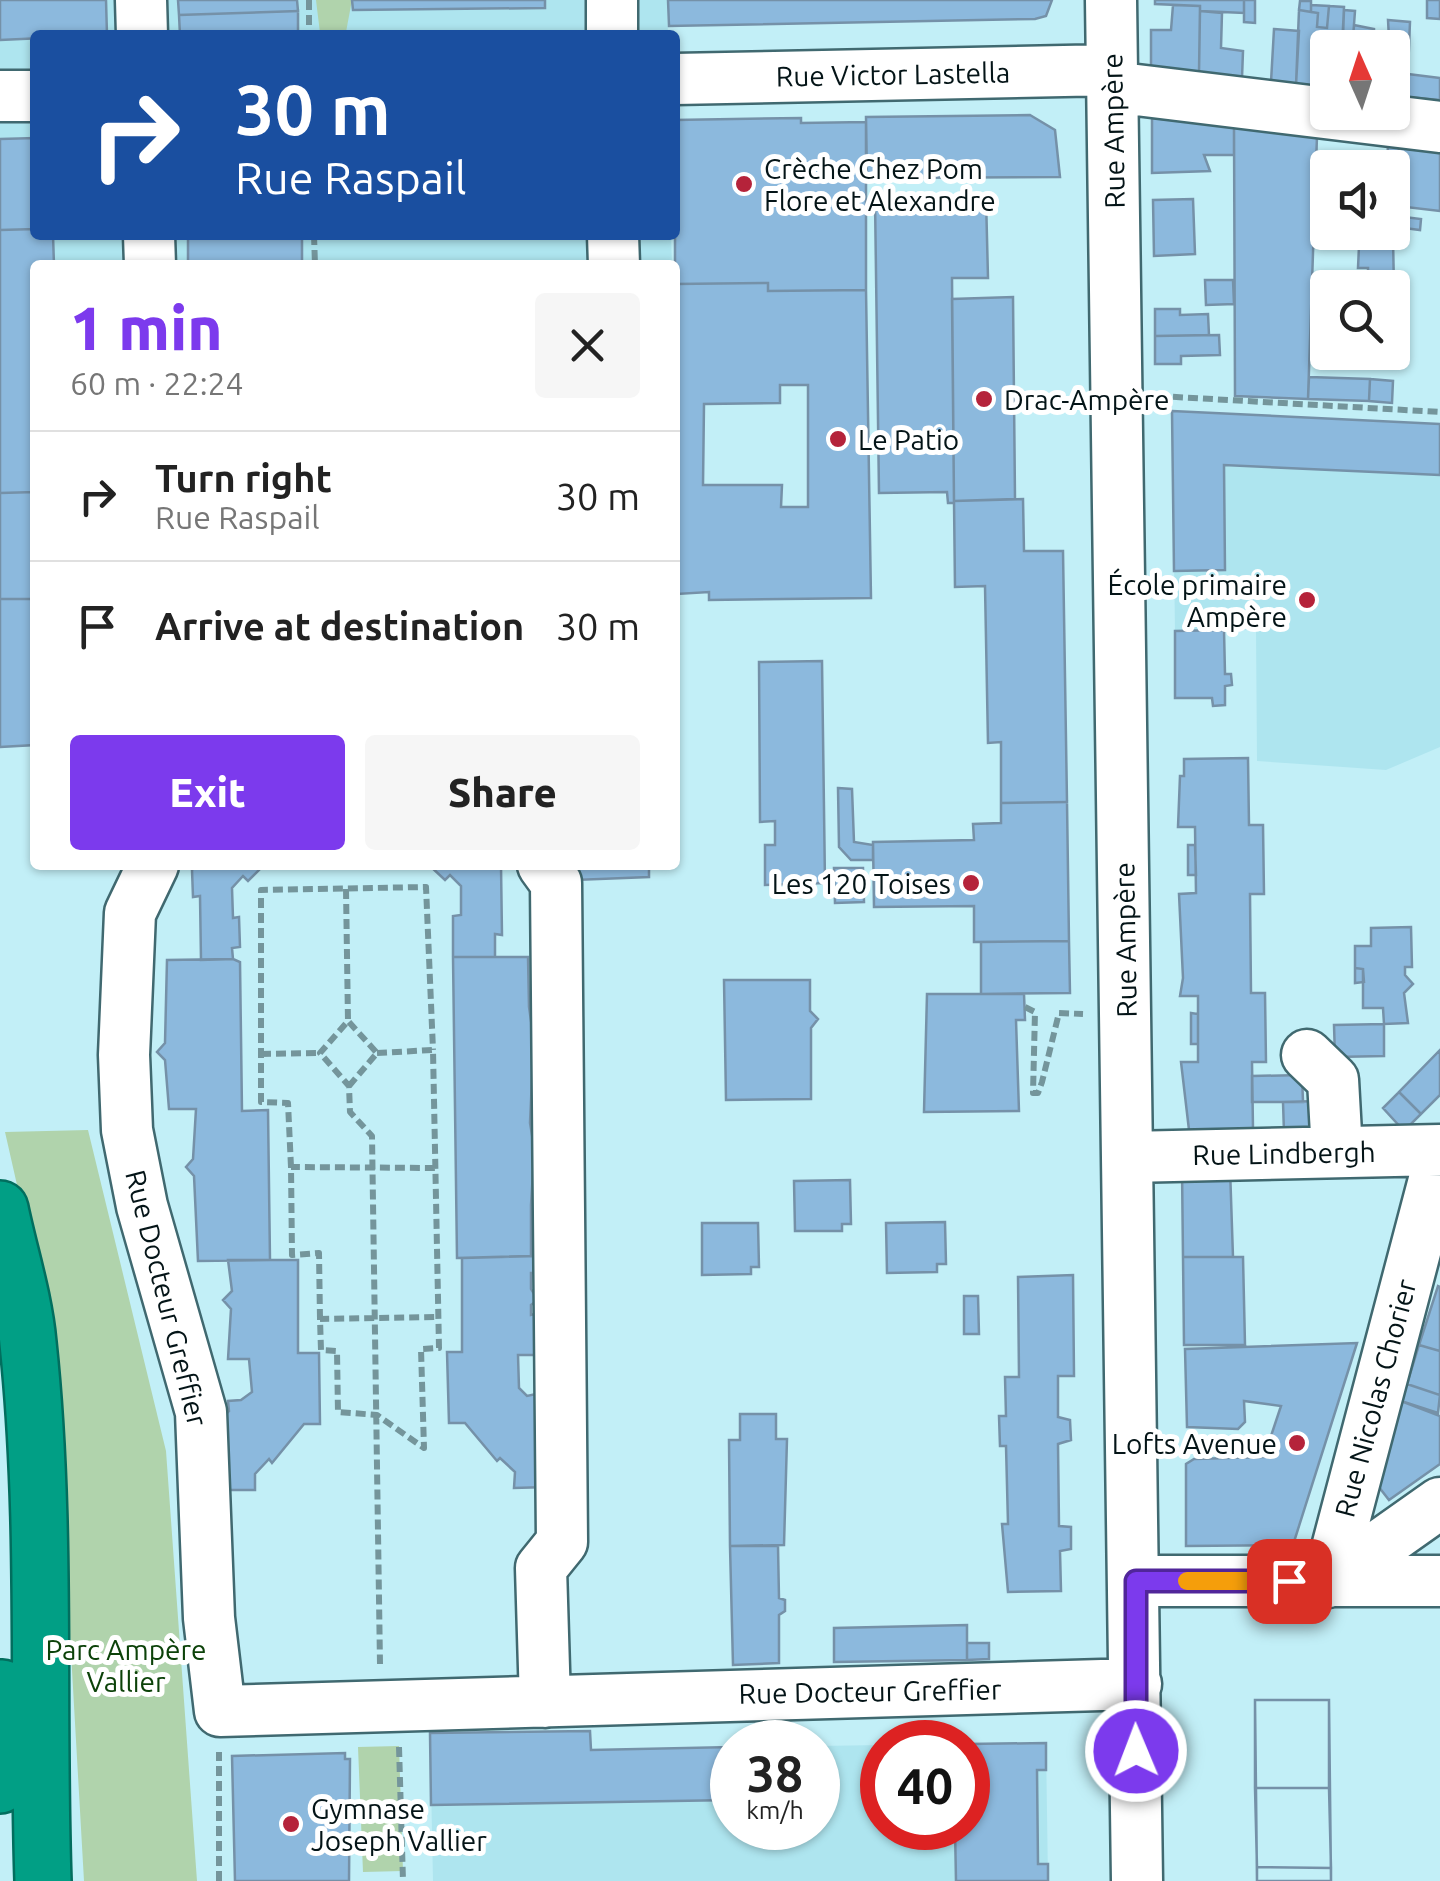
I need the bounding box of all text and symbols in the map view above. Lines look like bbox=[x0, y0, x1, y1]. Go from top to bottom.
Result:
north arrow bbox=[1310, 30, 1410, 130]
map controls bbox=[1310, 30, 1410, 370]
street label: Rue Ampère bbox=[1096, 53, 1130, 209]
street label: Rue Victor Lastella bbox=[775, 56, 1011, 92]
icon: right bbox=[70, 70, 200, 200]
text: 30 m bbox=[235, 70, 391, 148]
button: sound bbox=[1310, 150, 1410, 250]
text: Rue Raspail bbox=[235, 152, 467, 203]
place label: Crèche Chez Pom Flore et Alexandre bbox=[764, 153, 996, 216]
marker: Crèche Chez Pom Flore et Alexandre bbox=[733, 173, 755, 195]
button: search bbox=[1310, 270, 1410, 370]
button: close bbox=[535, 293, 640, 398]
text: 1 min bbox=[70, 294, 223, 361]
text: 60 m · 22:24 bbox=[70, 365, 244, 401]
place label: Drac-Ampère bbox=[1004, 384, 1170, 415]
marker: Drac-Ampère bbox=[973, 388, 995, 410]
place label: Le Patio bbox=[858, 424, 959, 455]
marker: Le Patio bbox=[827, 428, 849, 450]
text: Turn right bbox=[155, 457, 332, 499]
icon: right bbox=[70, 469, 125, 524]
text: 30 m bbox=[556, 475, 640, 517]
text: Rue Raspail bbox=[155, 499, 320, 535]
place label: École primaire Ampère bbox=[1108, 568, 1287, 632]
marker: École primaire Ampère bbox=[1296, 589, 1318, 611]
icon: arrive bbox=[70, 599, 125, 654]
text: Arrive at destination bbox=[155, 605, 524, 647]
text: 30 m bbox=[556, 605, 640, 647]
button: Exit bbox=[70, 735, 345, 850]
button: Share bbox=[365, 735, 640, 850]
street label: Rue Ampère bbox=[1108, 862, 1142, 1018]
place label: Les 120 Toises bbox=[772, 868, 951, 899]
marker: Les 120 Toises bbox=[960, 872, 982, 894]
street label: Rue Lindbergh bbox=[1192, 1136, 1376, 1170]
street label: Rue Docteur Greffier bbox=[120, 1167, 214, 1430]
street label: Rue Nicolas Chorier bbox=[1328, 1275, 1422, 1520]
place label: Lofts Avenue bbox=[1112, 1428, 1277, 1459]
marker: Lofts Avenue bbox=[1286, 1432, 1308, 1454]
pin bbox=[1247, 1539, 1332, 1624]
icon: arrive bbox=[1262, 1554, 1317, 1609]
park label: Parc Ampère Vallier bbox=[45, 1634, 207, 1697]
street label: Rue Docteur Greffier bbox=[738, 1673, 1002, 1709]
position arrow bbox=[1084, 1699, 1188, 1803]
speed limit sign: 40 bbox=[860, 1720, 990, 1850]
text: 38 bbox=[747, 1745, 803, 1801]
place label: Gymnase Joseph Vallier bbox=[311, 1793, 487, 1856]
text: km/h bbox=[746, 1796, 804, 1824]
marker: Gymnase Joseph Vallier bbox=[280, 1813, 302, 1835]

